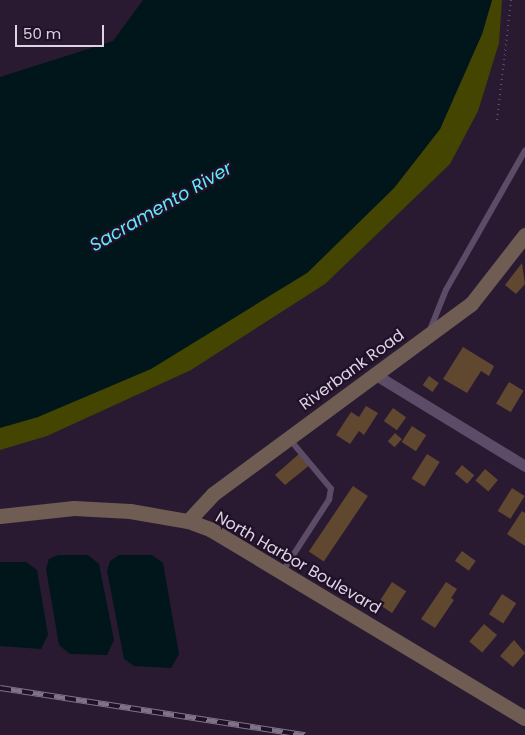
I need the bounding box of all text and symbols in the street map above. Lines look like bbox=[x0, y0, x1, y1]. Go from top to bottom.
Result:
scale bar bbox=[18, 15, 106, 47]
text: 50 m bbox=[23, 23, 61, 44]
water label: Sacramento River bbox=[86, 158, 236, 256]
street label: Riverbank Road bbox=[296, 326, 408, 414]
street label: North Harbor Boulevard bbox=[212, 508, 384, 618]

